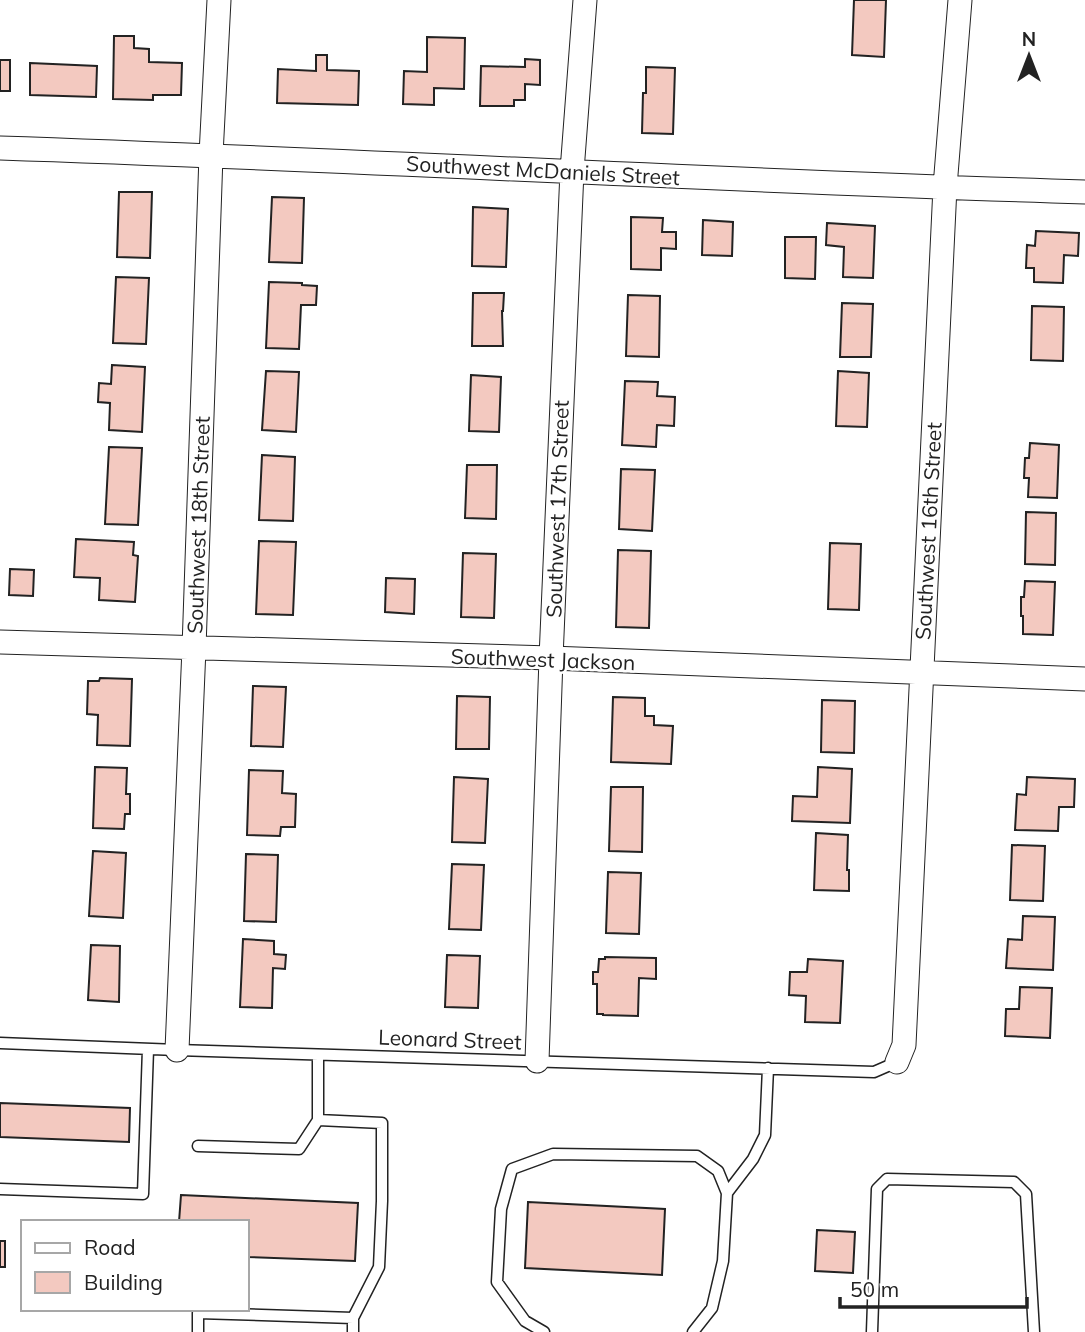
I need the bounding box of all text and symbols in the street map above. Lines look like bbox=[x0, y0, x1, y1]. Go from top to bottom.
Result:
north arrow bbox=[994, 21, 1064, 91]
text: N bbox=[1022, 27, 1036, 51]
street label: Southwest McDaniels Street bbox=[406, 150, 680, 190]
street label: Southwest 17th Street bbox=[540, 400, 574, 618]
street label: Southwest 18th Street bbox=[181, 416, 215, 634]
street label: Southwest 16th Street bbox=[909, 422, 947, 640]
street label: Southwest Jackson bbox=[450, 643, 636, 675]
street label: Leonard Street bbox=[378, 1024, 522, 1054]
legend bbox=[21, 1220, 248, 1311]
text: Road bbox=[84, 1234, 135, 1260]
scale bar bbox=[840, 1266, 1027, 1310]
text: Building bbox=[84, 1269, 163, 1295]
text: 50 m bbox=[850, 1276, 899, 1302]

